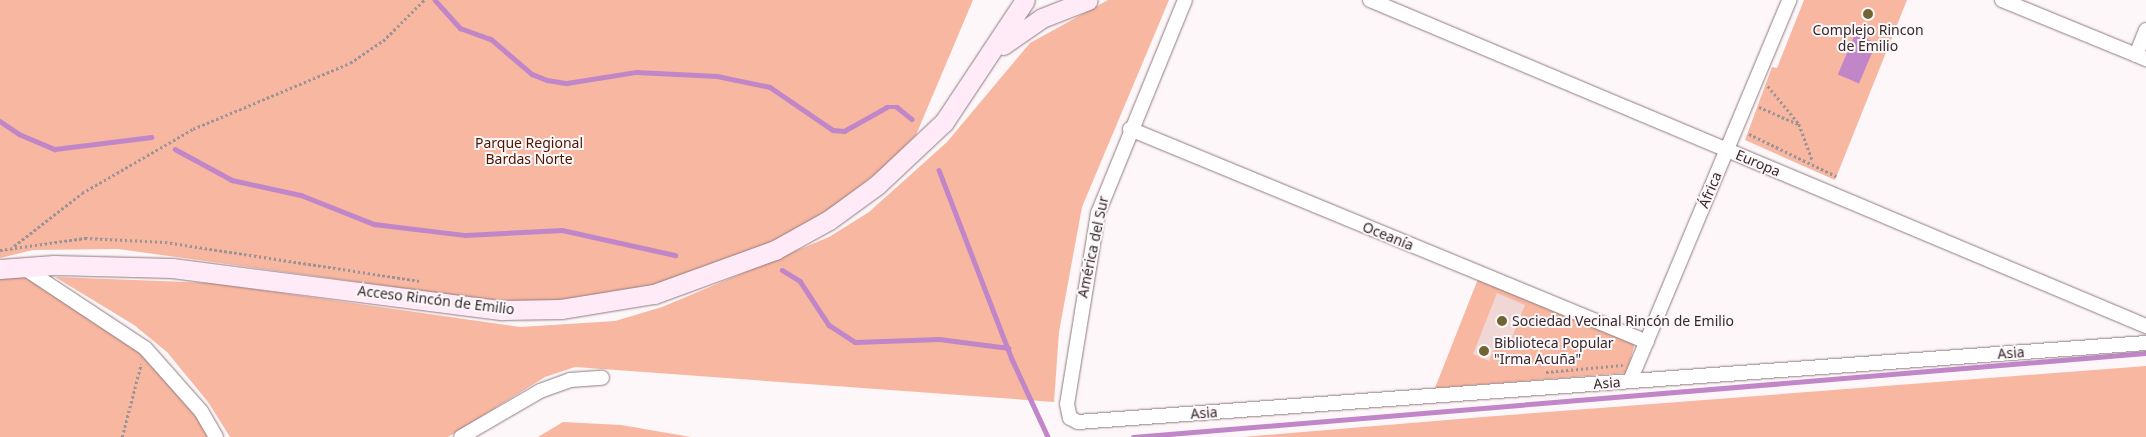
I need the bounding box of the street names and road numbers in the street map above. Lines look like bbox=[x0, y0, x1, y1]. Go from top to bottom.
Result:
street label: Europa bbox=[1733, 146, 1783, 180]
street label: África bbox=[1695, 169, 1725, 211]
street label: América del Sur bbox=[1074, 195, 1112, 299]
street label: Oceanía bbox=[1360, 218, 1416, 254]
street label: Acceso Rincón de Emilio bbox=[357, 282, 515, 318]
street label: Asia bbox=[1997, 344, 2025, 362]
street label: Asia bbox=[1593, 374, 1621, 392]
street label: Asia bbox=[1190, 404, 1218, 422]

